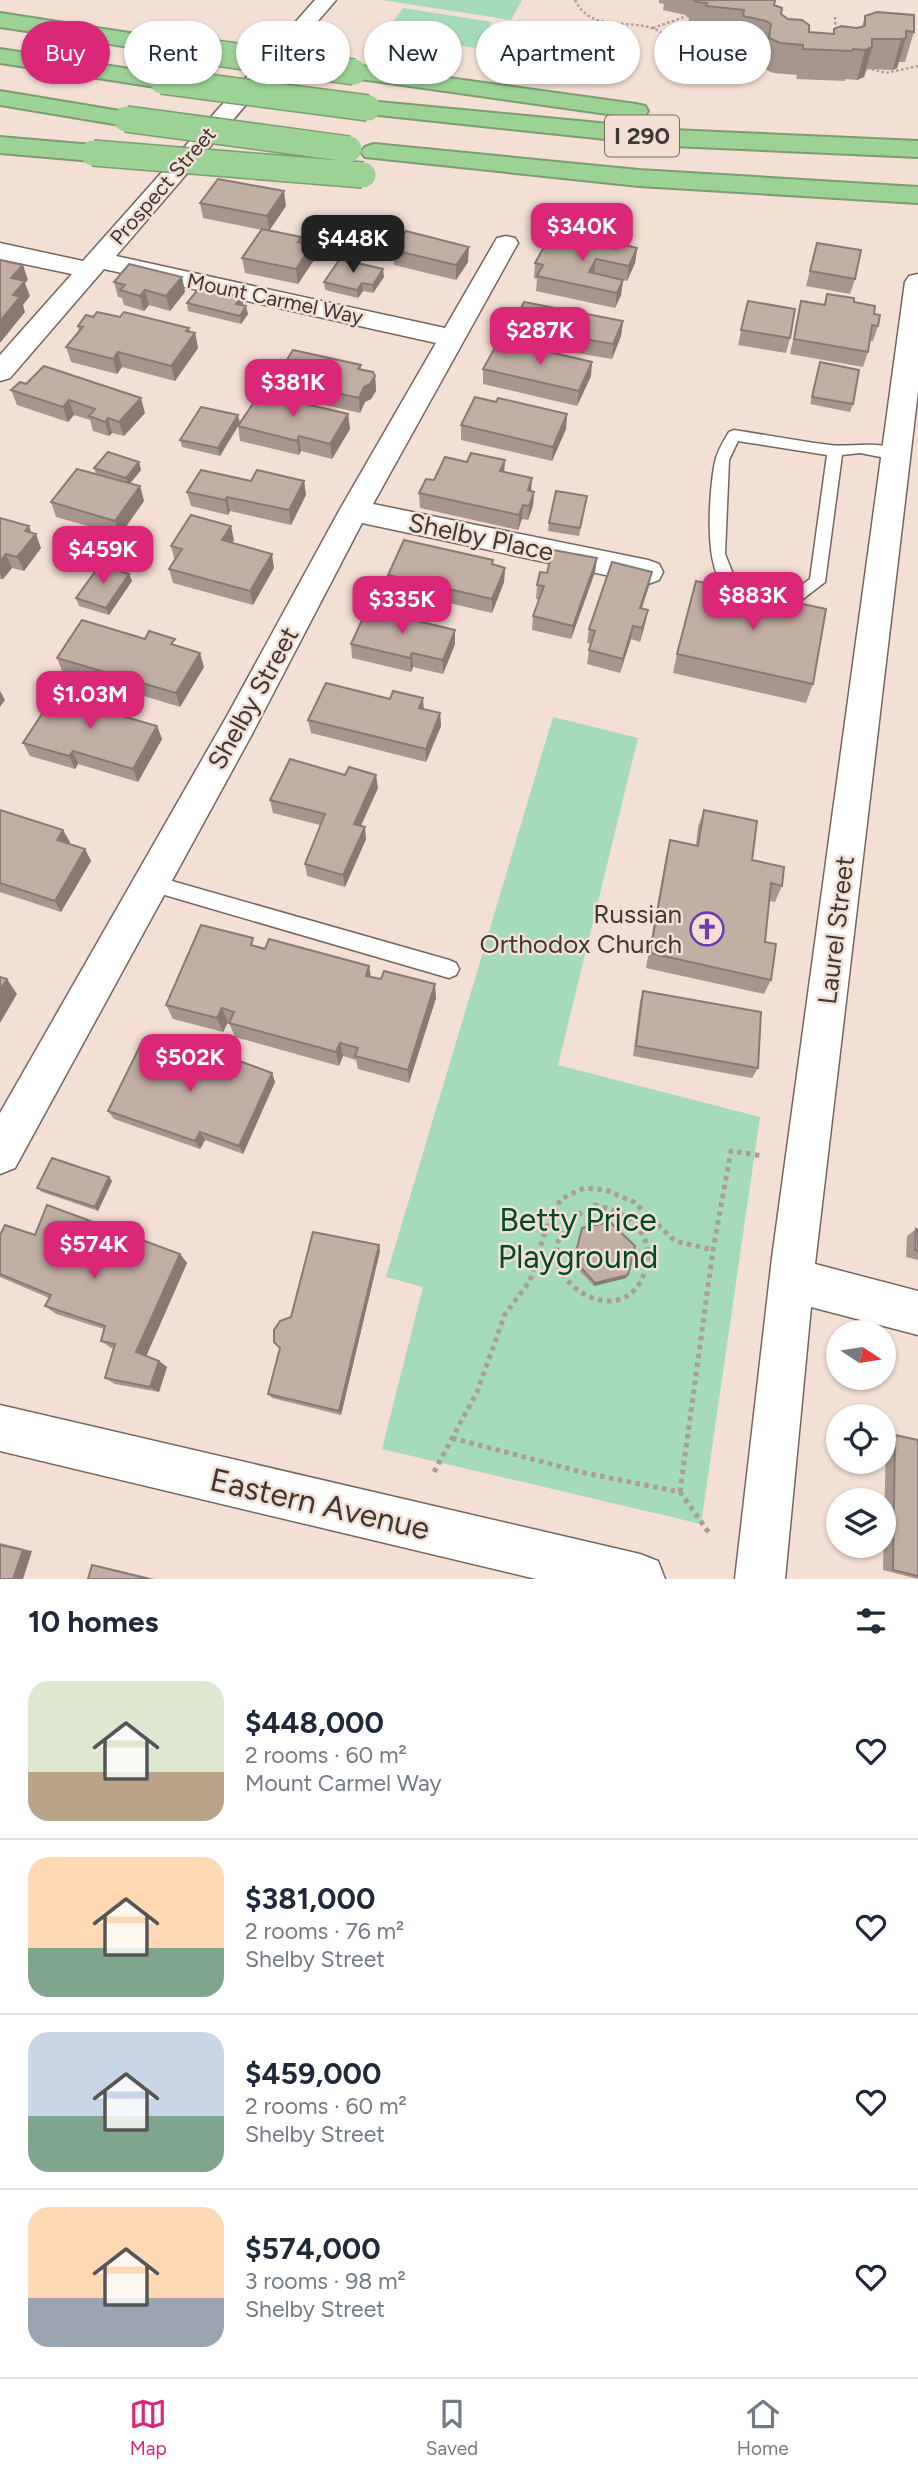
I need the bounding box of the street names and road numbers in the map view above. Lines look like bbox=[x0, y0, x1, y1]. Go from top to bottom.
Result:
road number: I 290 bbox=[605, 116, 679, 156]
street label: Prospect Street bbox=[105, 121, 221, 250]
street label: Mount Carmel Way bbox=[185, 268, 365, 329]
street label: Shelby Place bbox=[405, 506, 557, 568]
street label: Shelby Street bbox=[201, 621, 305, 775]
street label: Laurel Street bbox=[811, 854, 861, 1006]
street label: Eastern Avenue bbox=[206, 1460, 434, 1548]

